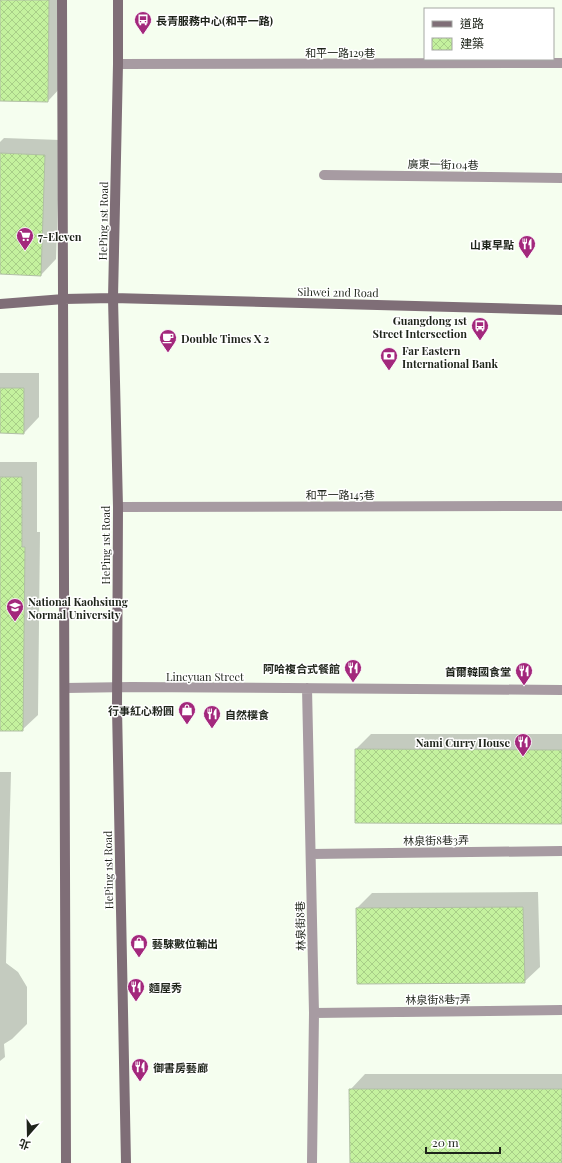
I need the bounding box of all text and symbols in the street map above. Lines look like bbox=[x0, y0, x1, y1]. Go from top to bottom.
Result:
legend bbox=[424, 8, 554, 60]
bus stop icon: 長青服務中心(和平一路) bbox=[133, 10, 153, 35]
place label: 長青服務中心(和平一路) bbox=[156, 13, 273, 28]
text: 道路 bbox=[460, 15, 484, 31]
text: 建築 bbox=[460, 35, 484, 51]
street label: 和平一路129巷 bbox=[305, 45, 375, 60]
street label: 廣東一街104巷 bbox=[407, 156, 479, 172]
street label: HePing 1st Road bbox=[95, 181, 111, 260]
supermarket icon: 7-Eleven bbox=[15, 226, 35, 251]
place label: 7-Eleven bbox=[38, 229, 82, 244]
restaurant icon: 山東早點 bbox=[517, 234, 537, 259]
place label: 山東早點 bbox=[470, 237, 514, 252]
street label: Sihwei 2nd Road bbox=[297, 284, 379, 300]
place label: Guangdong 1st Street Intersection bbox=[373, 313, 467, 341]
bus stop icon: Guangdong 1st Street Intersection bbox=[470, 316, 490, 341]
cafe icon: Double Times X 2 bbox=[158, 328, 178, 353]
place label: Double Times X 2 bbox=[181, 331, 270, 346]
place label: Far Eastern International Bank bbox=[402, 343, 499, 371]
bank icon: Far Eastern International Bank bbox=[379, 346, 399, 371]
street label: 和平一路145巷 bbox=[305, 487, 375, 502]
street label: HePing 1st Road bbox=[98, 505, 113, 584]
place label: National Kaohsiung Normal University bbox=[28, 594, 129, 622]
school or university icon: National Kaohsiung Normal University bbox=[5, 597, 25, 622]
restaurant icon: 阿哈複合式餐館 bbox=[343, 658, 363, 683]
place label: 阿哈複合式餐館 bbox=[263, 661, 340, 676]
restaurant icon: 首爾韓國食堂 bbox=[514, 661, 534, 686]
place label: 首爾韓國食堂 bbox=[445, 664, 511, 679]
street label: Lincyuan Street bbox=[166, 669, 244, 684]
shop icon: 行事紅心粉圓 bbox=[177, 700, 197, 725]
place label: 行事紅心粉圓 bbox=[108, 703, 174, 718]
restaurant icon: 自然樸食 bbox=[202, 704, 222, 729]
place label: 自然樸食 bbox=[225, 707, 269, 722]
restaurant icon: Nami Curry House bbox=[513, 732, 533, 757]
place label: Nami Curry House bbox=[416, 735, 510, 750]
street label: HePing 1st Road bbox=[100, 830, 116, 909]
street label: 林泉街8巷3弄 bbox=[403, 832, 469, 848]
street label: 林泉街8巷 bbox=[292, 901, 308, 951]
shop icon: 藝騋數位輸出 bbox=[129, 933, 149, 958]
place label: 藝騋數位輸出 bbox=[152, 936, 218, 951]
restaurant icon: 麵屋秀 bbox=[126, 977, 146, 1002]
place label: 麵屋秀 bbox=[148, 980, 182, 995]
street label: 林泉街8巷7弄 bbox=[405, 991, 471, 1007]
restaurant icon: 御書房藝廊 bbox=[130, 1057, 150, 1082]
place label: 御書房藝廊 bbox=[153, 1060, 208, 1075]
north arrow bbox=[8, 1115, 48, 1155]
scale bar bbox=[426, 1129, 500, 1155]
text: 20 m bbox=[432, 1134, 459, 1150]
text: 北 bbox=[17, 1136, 32, 1154]

